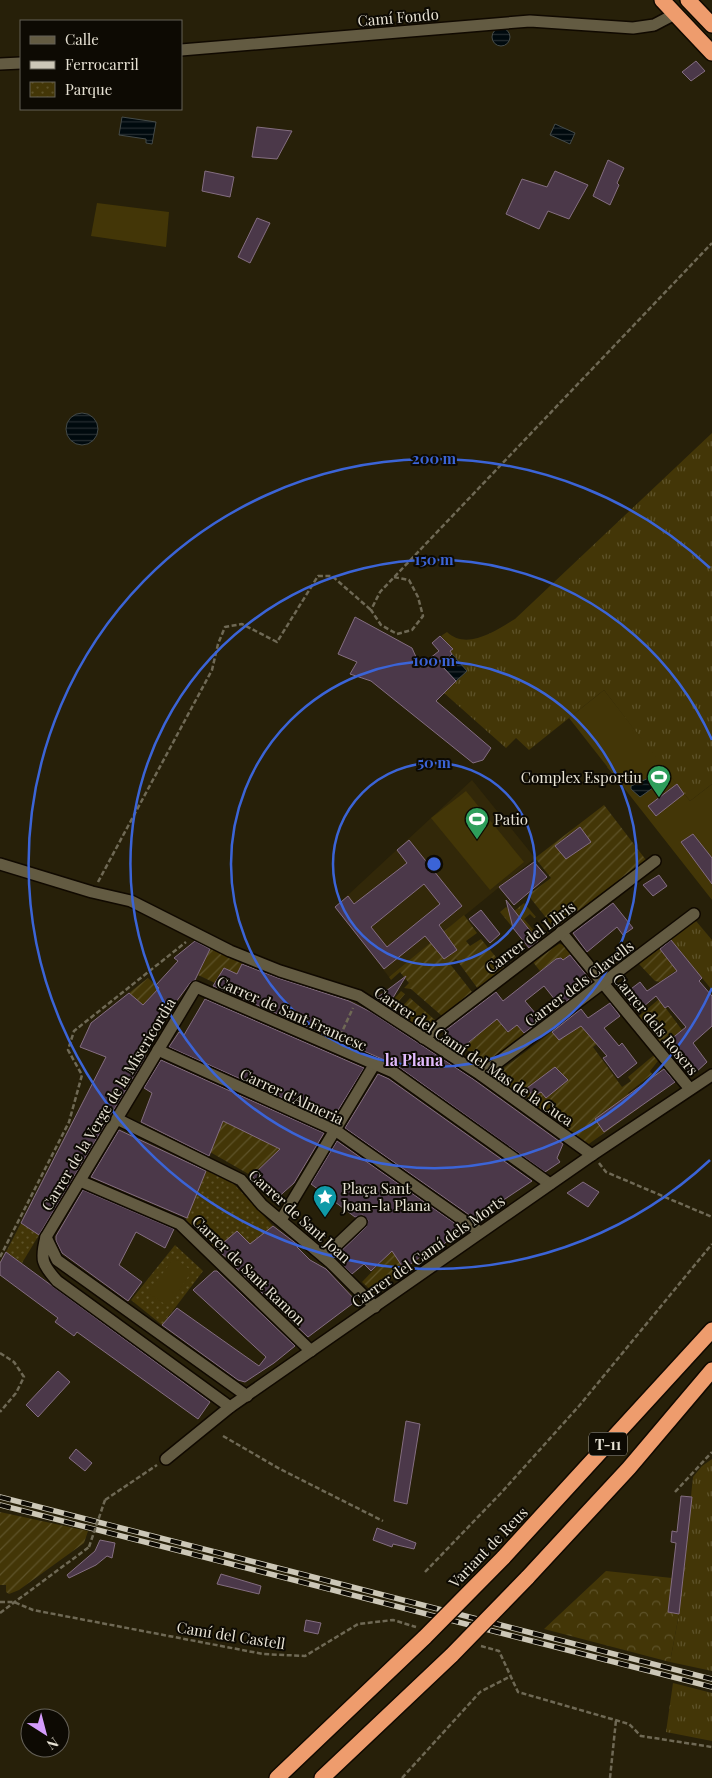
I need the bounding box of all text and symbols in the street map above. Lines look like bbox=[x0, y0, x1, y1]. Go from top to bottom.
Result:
street label: Camí Fondo bbox=[357, 3, 439, 31]
legend bbox=[20, 20, 182, 110]
text: Calle bbox=[65, 29, 99, 49]
text: Ferrocarril bbox=[65, 54, 139, 74]
text: Parque bbox=[65, 79, 112, 99]
text: 200 m bbox=[412, 448, 457, 468]
text: 150 m bbox=[414, 549, 454, 569]
text: 100 m bbox=[413, 650, 456, 670]
text: 50 m bbox=[417, 752, 451, 772]
sports icon: Complex Esportiu bbox=[646, 764, 672, 798]
place label: Complex Esportiu bbox=[521, 767, 642, 787]
sports icon: Patio bbox=[464, 806, 490, 840]
place label: Patio bbox=[494, 809, 528, 829]
centre of rings bbox=[425, 855, 443, 873]
street label: Carrer del Lliris bbox=[481, 896, 579, 978]
street label: Carrer dels Clavells bbox=[520, 935, 638, 1031]
street label: Carrer dels Rosers bbox=[609, 969, 703, 1079]
street label: Carrer de Sant Francesc bbox=[214, 971, 370, 1055]
street label: Carrer del Camí del Mas de la Cuca bbox=[371, 982, 578, 1131]
street label: Carrer de la Verge de la Misericordia bbox=[36, 993, 180, 1214]
district label: la Plana bbox=[385, 1049, 444, 1070]
street label: Carrer d'Almeria bbox=[237, 1063, 348, 1129]
street label: Carrer de Sant Joan bbox=[245, 1165, 355, 1267]
place label: Plaça Sant Joan-la Plana bbox=[341, 1178, 431, 1215]
place icon: Plaça Sant Joan-la Plana bbox=[312, 1184, 338, 1218]
street label: Carrer del Camí dels Morts bbox=[347, 1190, 509, 1312]
street label: Carrer de Sant Ramon bbox=[188, 1211, 310, 1329]
road number: T-11 bbox=[589, 1432, 627, 1456]
street label: Variant de Reus bbox=[444, 1502, 532, 1592]
street label: Camí del Castell bbox=[175, 1617, 287, 1653]
north arrow bbox=[20, 1708, 70, 1758]
text: N bbox=[43, 1733, 63, 1755]

